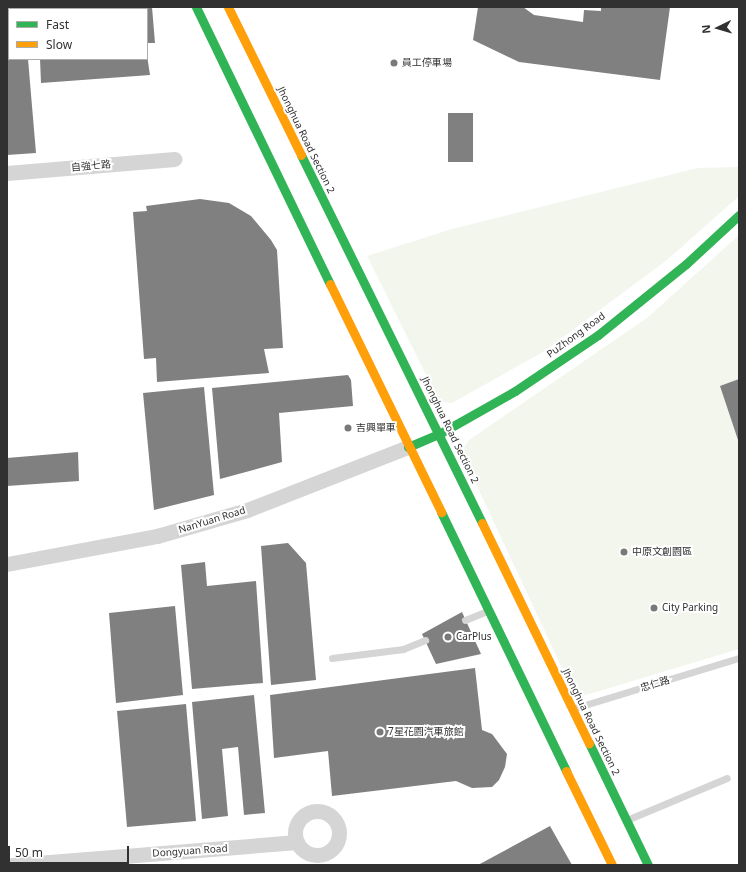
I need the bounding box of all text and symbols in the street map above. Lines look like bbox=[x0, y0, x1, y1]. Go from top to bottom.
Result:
legend bbox=[8, 8, 148, 60]
north arrow bbox=[698, 8, 738, 48]
text: Fast bbox=[46, 16, 69, 33]
text: N bbox=[698, 24, 713, 34]
text: Slow bbox=[46, 36, 72, 53]
place label: 員工停車場 bbox=[402, 57, 452, 69]
marker: 員工停車場 bbox=[389, 58, 399, 68]
street label: Jhonghua Road Section 2 bbox=[275, 85, 337, 195]
street label: 自強七路 bbox=[71, 158, 111, 174]
street label: PuZhong Road bbox=[545, 310, 607, 360]
street label: Jhonghua Road Section 2 bbox=[419, 375, 481, 485]
place label: 吉興單車 bbox=[356, 422, 396, 434]
marker: 吉興單車 bbox=[343, 423, 353, 433]
street label: NanYuan Road bbox=[177, 504, 247, 536]
place label: 中原文創園區 bbox=[632, 546, 692, 558]
marker: 中原文創園區 bbox=[619, 547, 629, 557]
place label: City Parking bbox=[662, 602, 718, 614]
marker: City Parking bbox=[649, 603, 659, 613]
place label: CarPlus bbox=[456, 631, 492, 643]
marker: CarPlus bbox=[443, 632, 453, 642]
street label: Jhonghua Road Section 2 bbox=[560, 667, 622, 777]
street label: 忠仁路 bbox=[639, 674, 671, 694]
place label: 7星花園汽車旅館 bbox=[388, 726, 464, 738]
marker: 7星花園汽車旅館 bbox=[375, 727, 385, 737]
scale bar bbox=[10, 838, 131, 864]
street label: Dongyuan Road bbox=[152, 842, 228, 860]
text: 50 m bbox=[15, 844, 43, 861]

